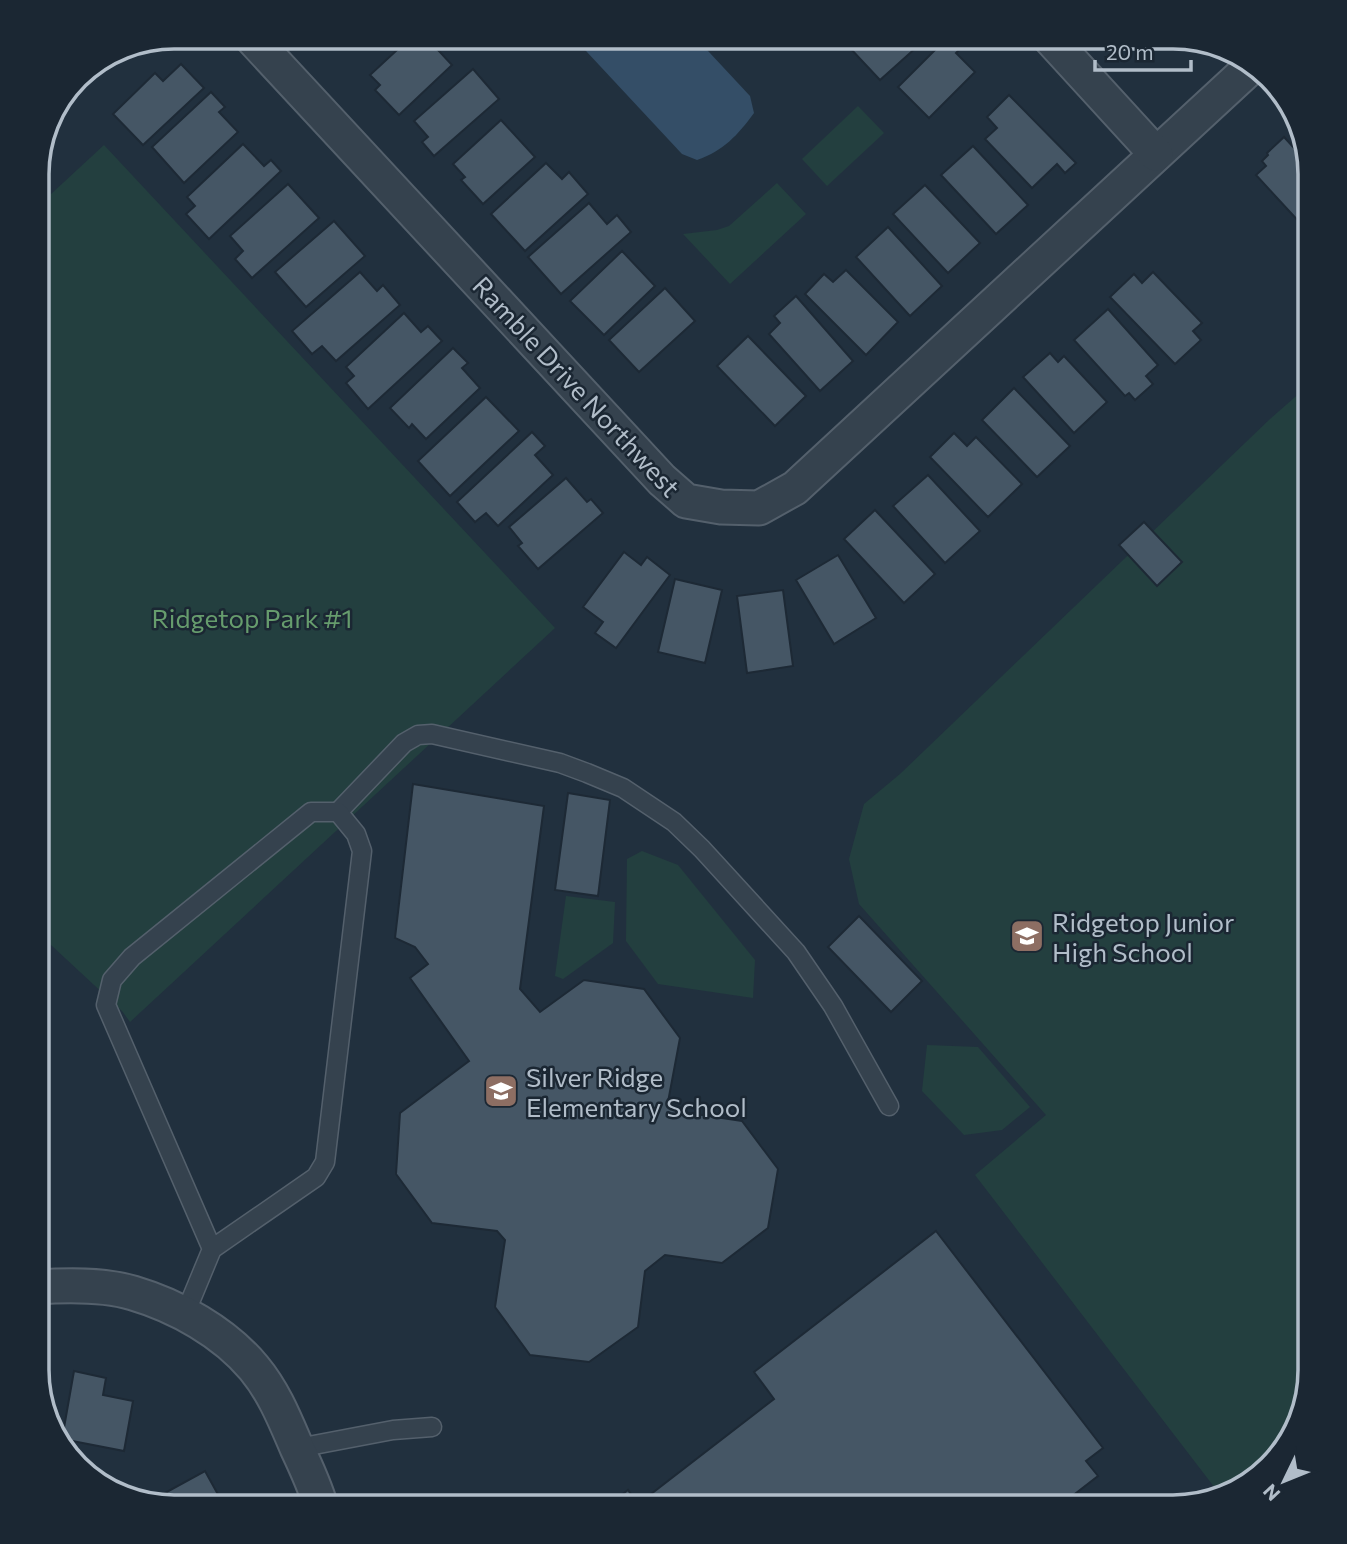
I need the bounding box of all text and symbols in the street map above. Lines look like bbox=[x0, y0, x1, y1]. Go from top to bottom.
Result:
scale bar bbox=[1095, 28, 1191, 72]
text: 20 m bbox=[1106, 39, 1154, 64]
street label: Ramble Drive Northwest bbox=[467, 270, 687, 502]
park label: Ridgetop Park #1 bbox=[151, 602, 353, 633]
place label: Ridgetop Junior High School bbox=[1052, 906, 1234, 967]
school or university icon: Ridgetop Junior High School bbox=[1008, 917, 1046, 955]
place label: Silver Ridge Elementary School bbox=[526, 1061, 747, 1122]
school or university icon: Silver Ridge Elementary School bbox=[482, 1072, 520, 1110]
north arrow bbox=[1249, 1446, 1319, 1516]
text: N bbox=[1258, 1480, 1284, 1506]

